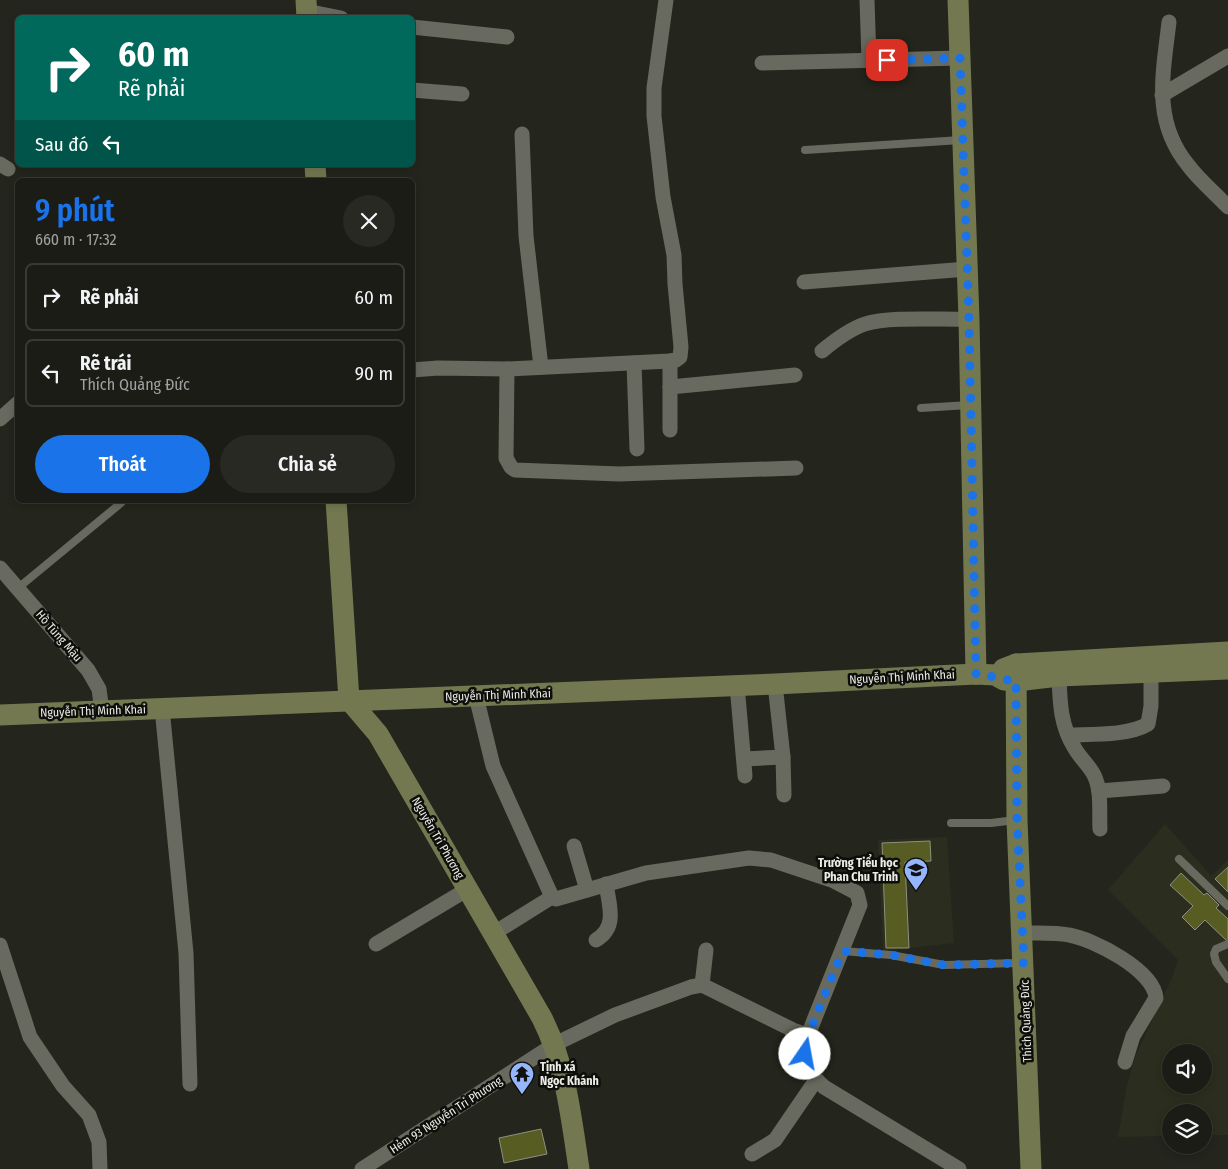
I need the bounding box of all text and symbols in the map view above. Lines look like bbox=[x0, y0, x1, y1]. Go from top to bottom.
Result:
text: 60 m bbox=[118, 33, 189, 75]
icon: right bbox=[35, 35, 100, 100]
pin bbox=[866, 39, 908, 81]
icon: arrive bbox=[873, 46, 901, 74]
text: Rẽ phải bbox=[118, 75, 185, 102]
icon: left bbox=[98, 130, 126, 158]
text: Sau đó bbox=[35, 133, 88, 156]
text: 9 phút bbox=[35, 193, 115, 229]
button: close bbox=[343, 195, 395, 247]
text: 660 m · 17:32 bbox=[35, 230, 117, 249]
icon: right bbox=[37, 283, 65, 311]
text: Rẽ phải bbox=[80, 286, 139, 309]
text: 60 m bbox=[355, 286, 393, 309]
text: Rẽ trái bbox=[80, 352, 131, 375]
icon: left bbox=[37, 359, 65, 387]
text: 90 m bbox=[355, 362, 393, 385]
text: Thích Quảng Đức bbox=[80, 375, 190, 394]
button: Thoát bbox=[35, 435, 210, 493]
button: Chia sẻ bbox=[220, 435, 395, 493]
street label: Hồ Tùng Mậu bbox=[33, 607, 86, 664]
street label: Nguyễn Thị Minh Khai bbox=[849, 666, 955, 687]
street label: Nguyễn Thị Minh Khai bbox=[445, 685, 551, 704]
street label: Nguyễn Thị Minh Khai bbox=[40, 701, 146, 720]
street label: Nguyễn Tri Phương bbox=[409, 794, 468, 882]
place label: Trường Tiểu học Phan Chu Trinh bbox=[818, 854, 899, 884]
school or university icon: Trường Tiểu học Phan Chu Trinh bbox=[903, 857, 929, 891]
street label: Thích Quảng Đức bbox=[1018, 980, 1034, 1062]
position arrow bbox=[778, 1027, 830, 1079]
map controls bbox=[1162, 1044, 1212, 1154]
button: sound bbox=[1162, 1044, 1212, 1094]
place label: Tịnh xá Ngọc Khánh bbox=[540, 1060, 599, 1088]
temple icon: Tịnh xá Ngọc Khánh bbox=[509, 1061, 535, 1095]
street label: Hẻm 93 Nguyễn Tri Phương bbox=[387, 1072, 505, 1157]
button: layers bbox=[1162, 1104, 1212, 1154]

